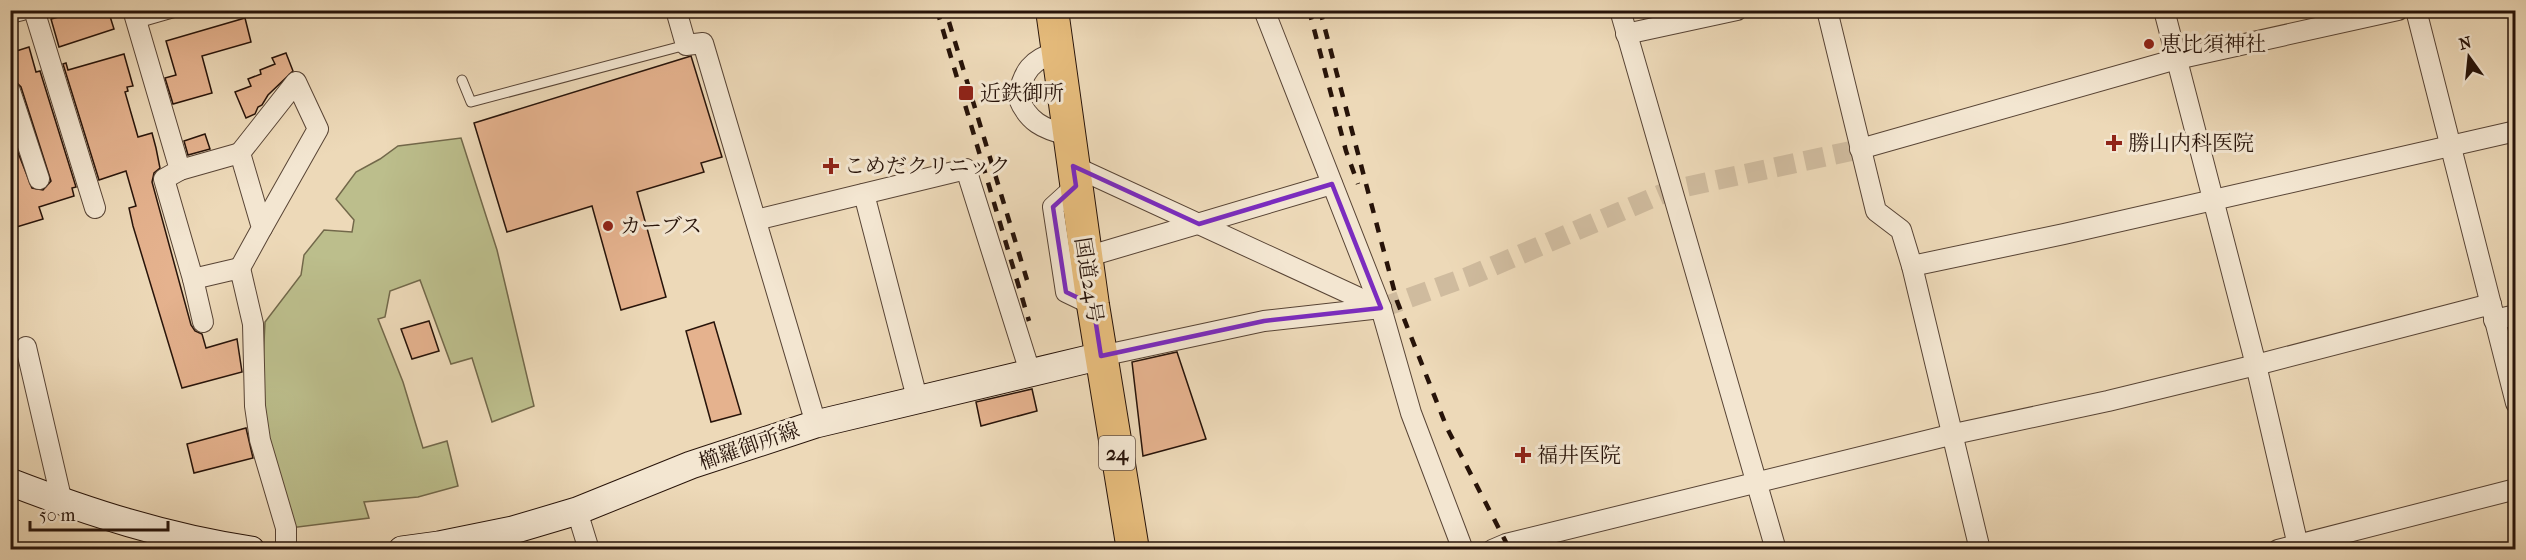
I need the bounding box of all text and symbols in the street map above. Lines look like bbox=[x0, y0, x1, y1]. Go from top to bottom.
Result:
north arrow bbox=[2439, 27, 2499, 87]
place label: 恵比須神社 bbox=[2161, 32, 2266, 56]
text: N bbox=[2457, 32, 2474, 54]
marker: 恵比須神社 bbox=[2142, 37, 2156, 51]
place label: 近鉄御所 bbox=[980, 81, 1064, 105]
marker: 近鉄御所 bbox=[957, 84, 975, 102]
place label: 勝山内科医院 bbox=[2128, 131, 2254, 155]
marker: 勝山内科医院 bbox=[2105, 134, 2123, 152]
place label: こめだクリニック bbox=[844, 154, 1011, 178]
marker: こめだクリニック bbox=[822, 157, 840, 175]
place label: カーブス bbox=[620, 214, 702, 238]
marker: カーブス bbox=[601, 219, 615, 233]
street label: 国道24号 bbox=[1070, 236, 1108, 324]
street label: 櫛羅御所線 bbox=[695, 418, 803, 474]
road number: 24 bbox=[1099, 436, 1135, 470]
place label: 福井医院 bbox=[1537, 443, 1621, 467]
marker: 福井医院 bbox=[1514, 446, 1532, 464]
scale bar bbox=[30, 494, 168, 532]
text: 50 m bbox=[39, 505, 76, 526]

